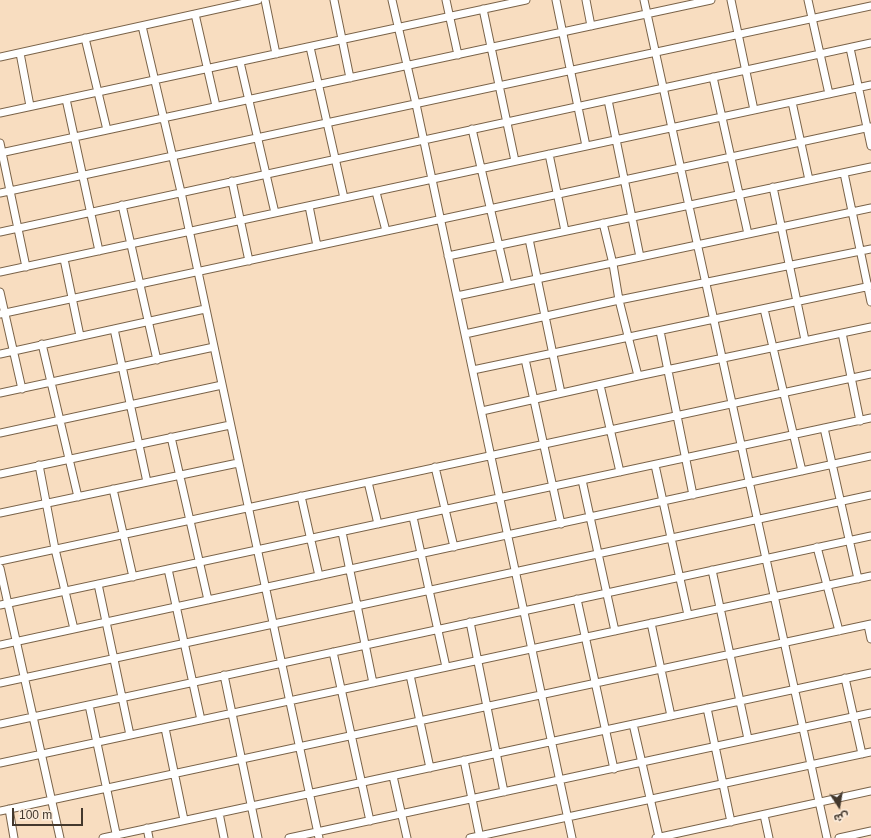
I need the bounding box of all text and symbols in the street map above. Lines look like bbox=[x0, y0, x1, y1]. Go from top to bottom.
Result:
north arrow bbox=[819, 786, 859, 826]
scale bar bbox=[14, 800, 85, 826]
text: 100 m bbox=[19, 808, 52, 822]
text: ش bbox=[833, 810, 850, 825]

